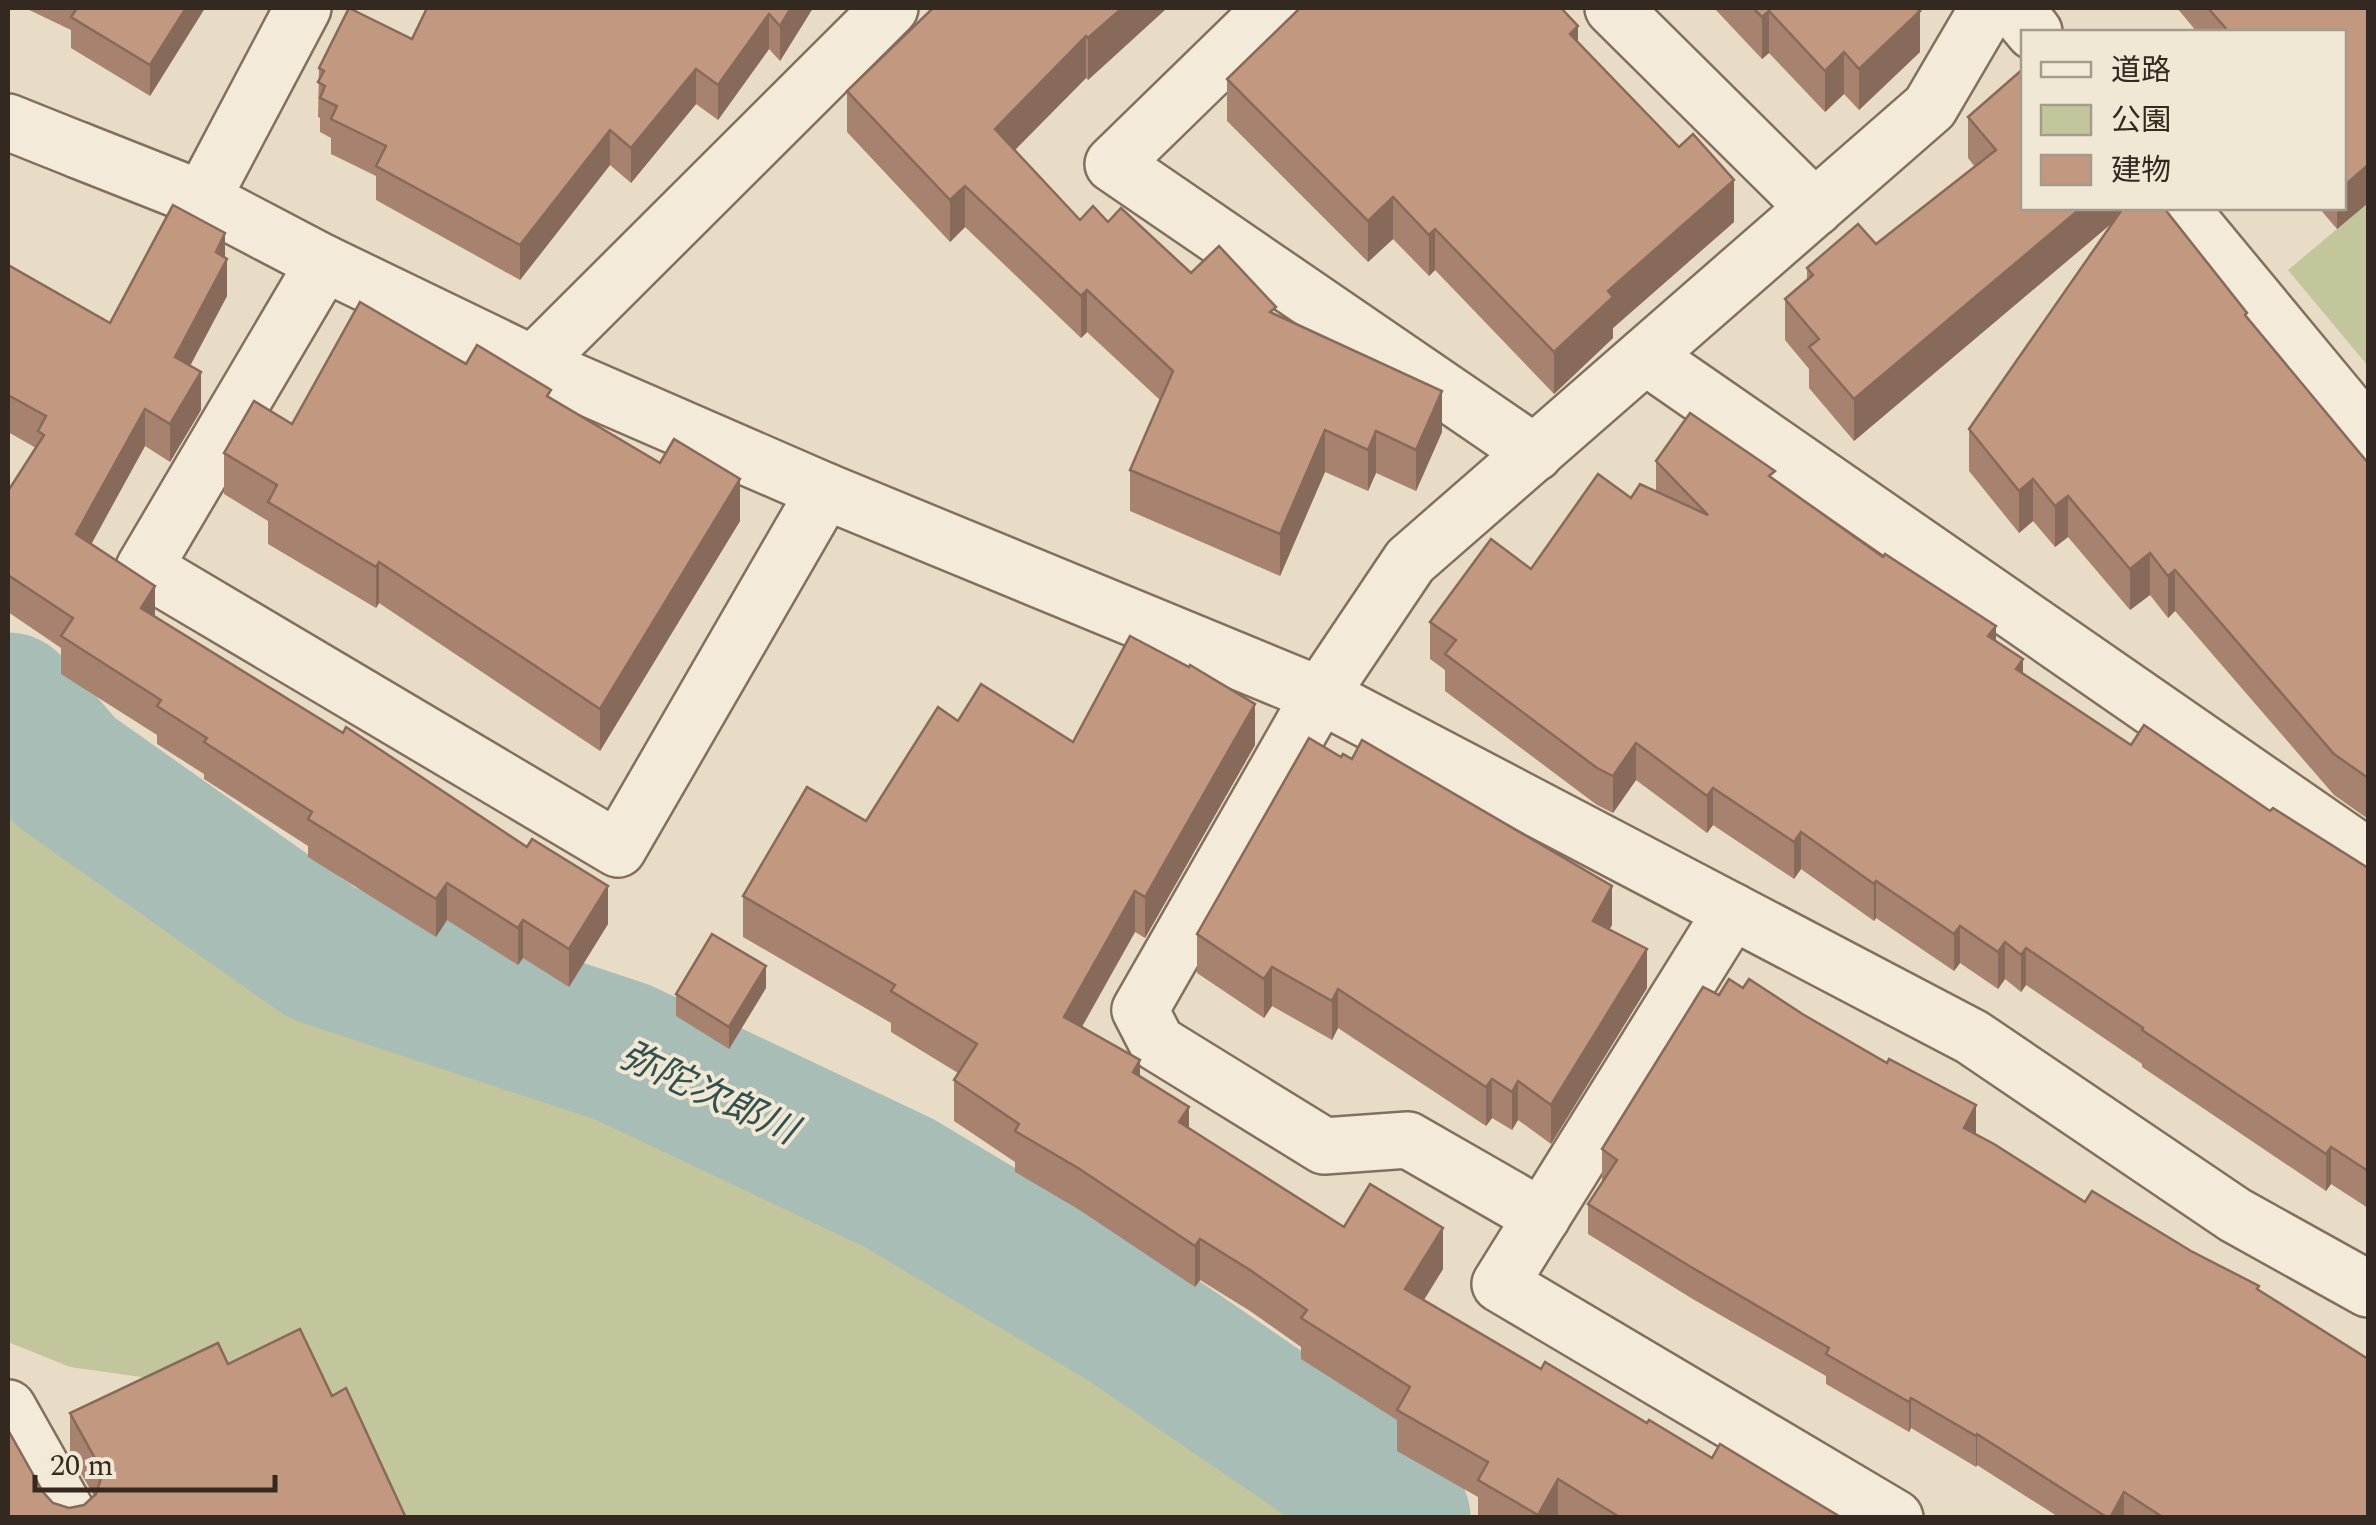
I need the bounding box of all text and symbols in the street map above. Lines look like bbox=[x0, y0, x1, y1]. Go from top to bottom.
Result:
legend bbox=[2021, 30, 2346, 210]
text: 道路 bbox=[2111, 48, 2171, 94]
text: 公園 bbox=[2111, 98, 2171, 144]
text: 建物 bbox=[2111, 148, 2171, 194]
water label: 弥陀次郎川 bbox=[610, 1028, 810, 1162]
scale bar bbox=[35, 1430, 275, 1492]
text: 20 m bbox=[50, 1443, 113, 1489]

